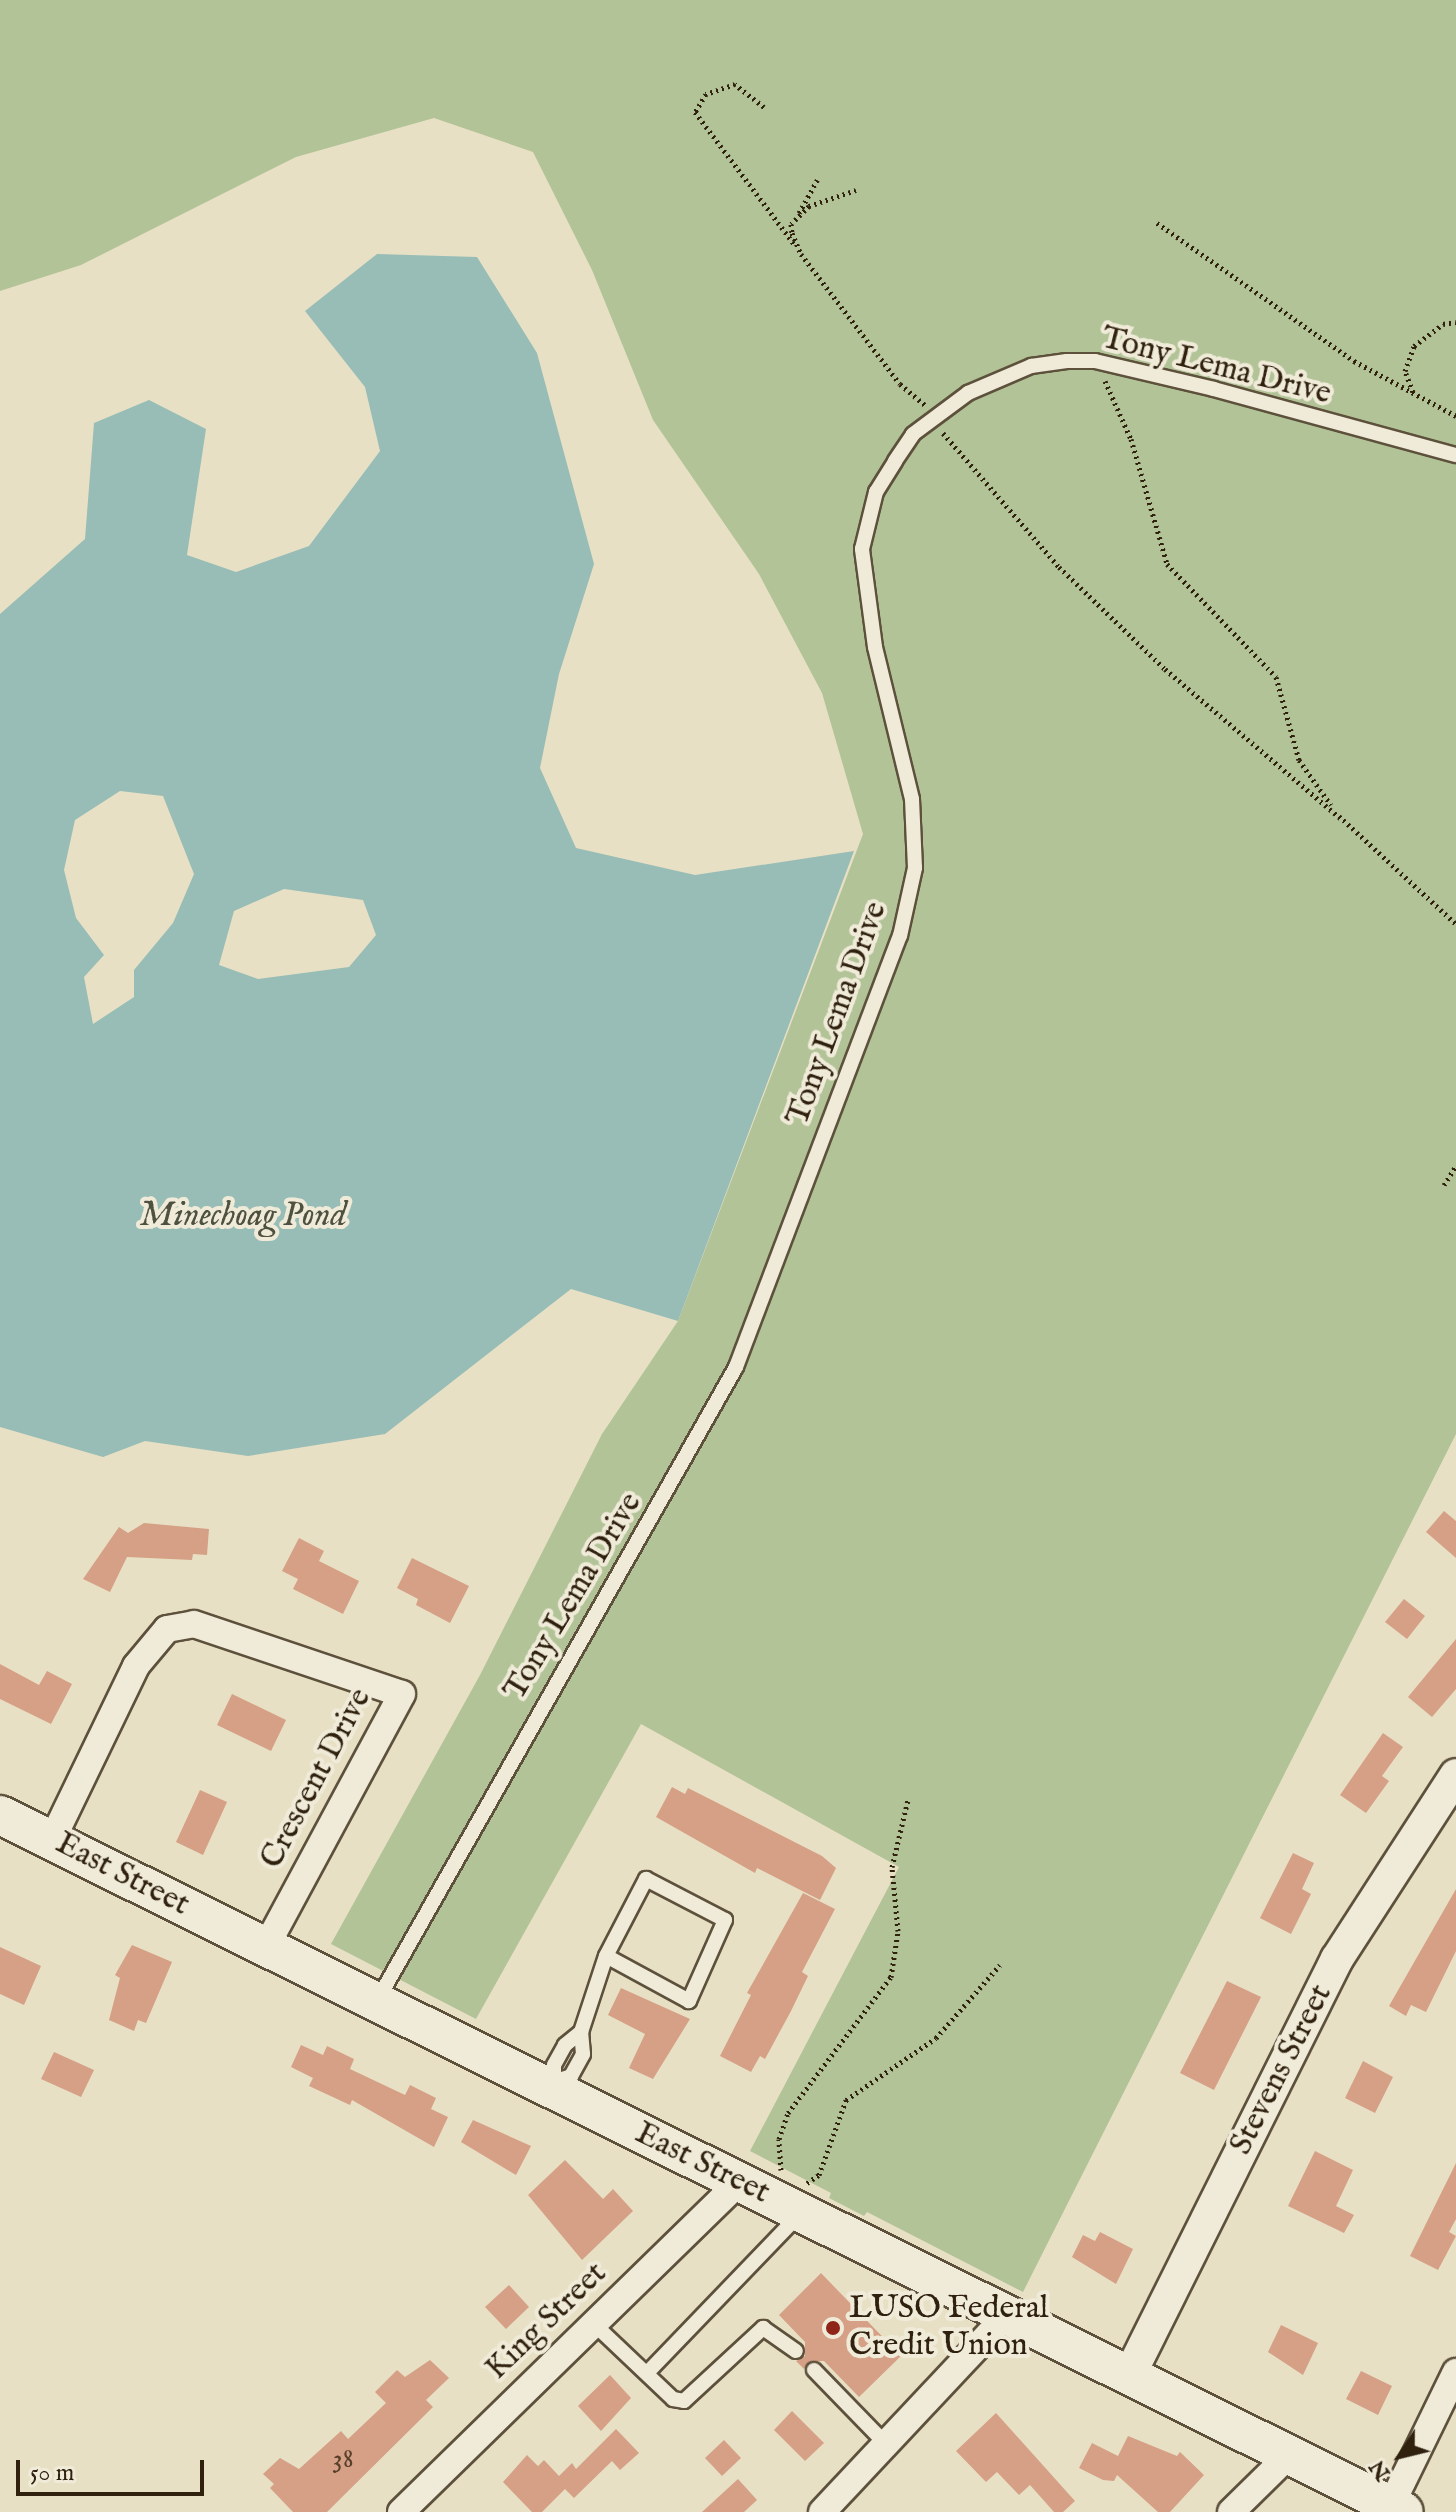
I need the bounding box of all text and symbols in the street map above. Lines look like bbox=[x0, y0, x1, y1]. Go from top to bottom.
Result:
street label: Tony Lema Drive bbox=[1097, 320, 1335, 414]
street label: Tony Lema Drive bbox=[780, 897, 896, 1131]
water label: Minechoag Pond bbox=[140, 1196, 346, 1236]
street label: Tony Lema Drive bbox=[497, 1486, 651, 1708]
street label: Crescent Drive bbox=[253, 1682, 381, 1876]
street label: East Street bbox=[49, 1825, 195, 1925]
street label: Stevens Street bbox=[1223, 1979, 1341, 2161]
street label: East Street bbox=[629, 2115, 775, 2213]
street label: King Street bbox=[479, 2255, 615, 2389]
place label: LUSO Federal Credit Union bbox=[849, 2291, 1049, 2366]
marker: LUSO Federal Credit Union bbox=[824, 2319, 842, 2337]
north arrow bbox=[1360, 2416, 1440, 2496]
house number: 38 bbox=[332, 2443, 354, 2477]
scale bar bbox=[20, 2444, 208, 2494]
text: N bbox=[1363, 2454, 1397, 2486]
text: 50 m bbox=[30, 2458, 74, 2489]

